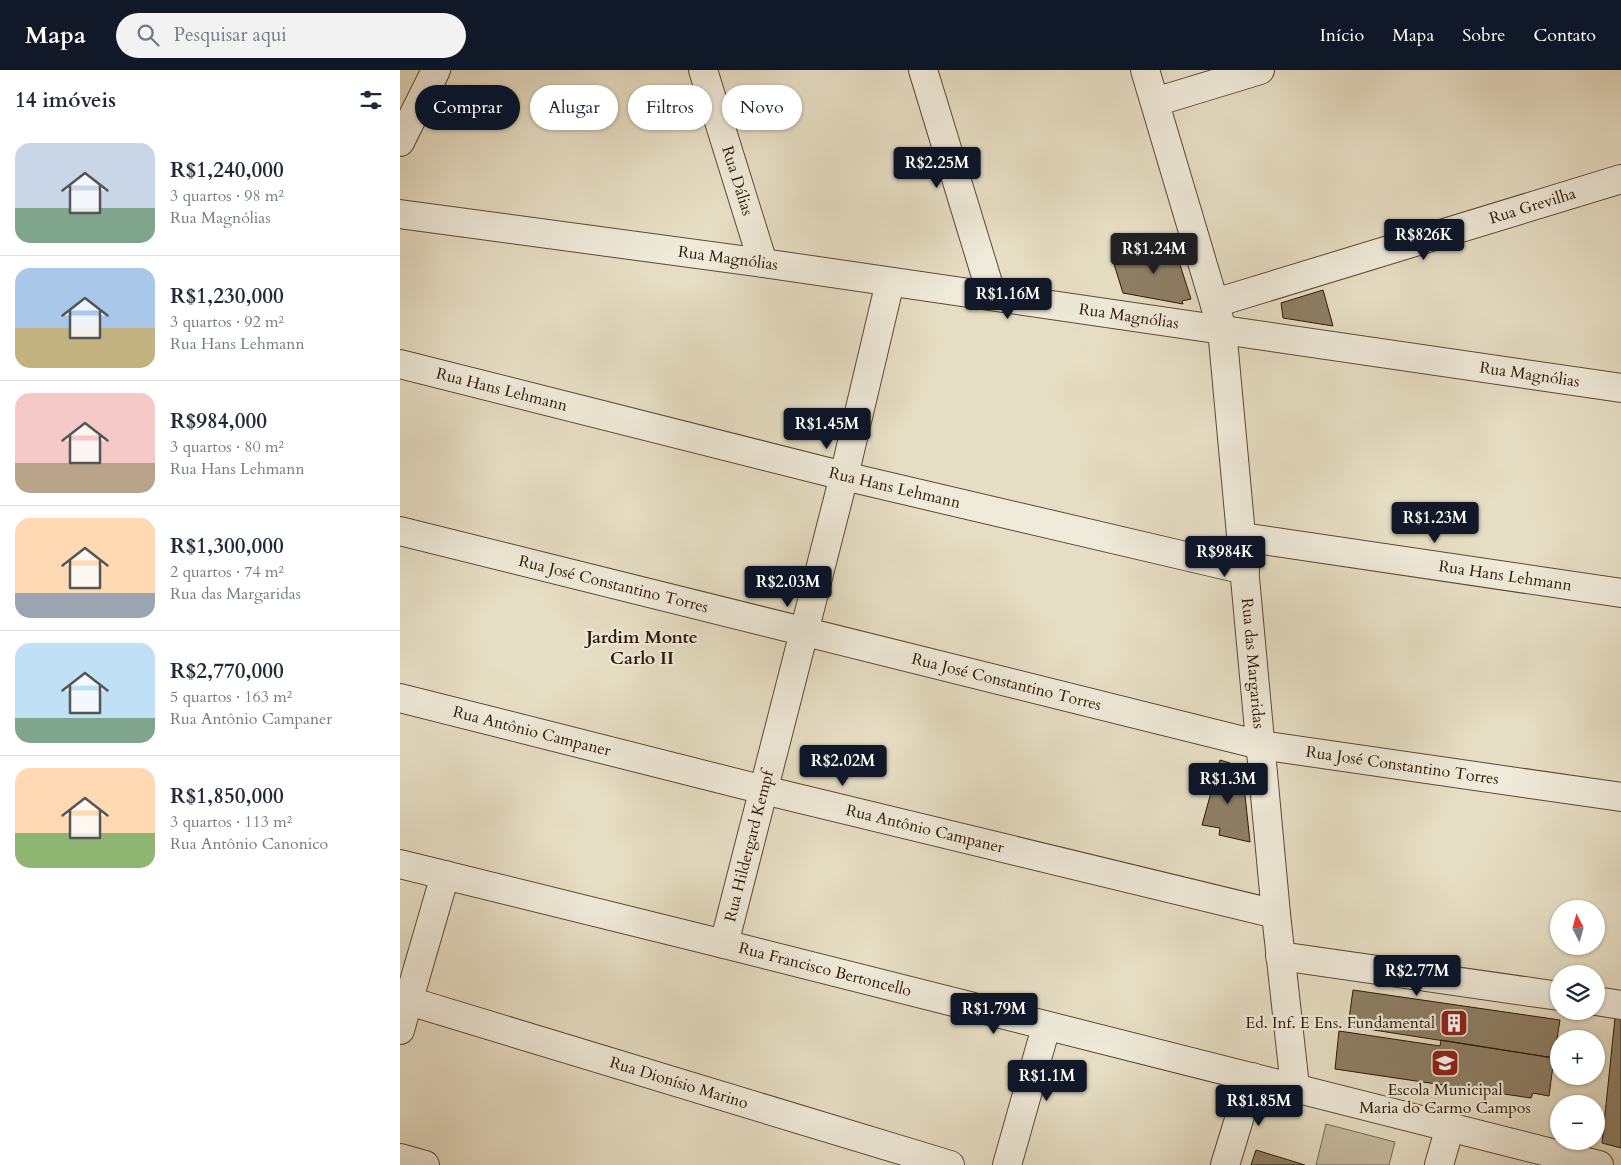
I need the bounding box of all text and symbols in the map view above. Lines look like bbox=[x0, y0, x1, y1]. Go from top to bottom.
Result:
search box bbox=[116, 13, 466, 58]
text: Mapa bbox=[25, 19, 86, 52]
icon: search bbox=[134, 21, 162, 49]
text: Pesquisar aqui bbox=[174, 22, 287, 48]
text: Início bbox=[1320, 23, 1364, 48]
text: Mapa bbox=[1392, 23, 1434, 48]
text: Sobre bbox=[1462, 23, 1505, 48]
text: Contato bbox=[1533, 23, 1596, 48]
chip: Comprar bbox=[415, 85, 520, 130]
chip: Alugar bbox=[530, 85, 618, 130]
chip: Filtros bbox=[628, 85, 712, 130]
chip: Novo bbox=[722, 85, 802, 130]
text: 14 imóveis bbox=[15, 86, 116, 115]
icon: filters bbox=[357, 86, 385, 114]
street label: Rua Dálias bbox=[716, 143, 759, 218]
pin: R$2.25M bbox=[891, 146, 983, 189]
text: R$2.25M bbox=[905, 152, 969, 174]
text: R$1,240,000 bbox=[170, 156, 284, 185]
icon: home bbox=[55, 163, 115, 223]
street label: Rua Grevilha bbox=[1487, 182, 1578, 230]
text: 3 quartos · 98 m² bbox=[170, 185, 284, 207]
text: Rua Magnólias bbox=[170, 207, 271, 229]
pin: R$826K bbox=[1383, 218, 1465, 261]
text: R$826K bbox=[1395, 224, 1453, 246]
pin: R$1.24M bbox=[1108, 232, 1200, 275]
text: R$1.24M bbox=[1122, 238, 1186, 260]
street label: Rua Magnólias bbox=[677, 241, 779, 276]
pin: R$1.16M bbox=[962, 278, 1054, 320]
text: R$1,230,000 bbox=[170, 282, 284, 311]
text: R$1.16M bbox=[976, 283, 1040, 305]
icon: home bbox=[55, 288, 115, 348]
street label: Rua Magnólias bbox=[1077, 298, 1180, 334]
text: 3 quartos · 92 m² bbox=[170, 311, 284, 333]
text: Rua Hans Lehmann bbox=[170, 333, 304, 355]
street label: Rua Magnólias bbox=[1478, 357, 1581, 393]
street label: Rua Hans Lehmann bbox=[434, 363, 570, 417]
text: R$984,000 bbox=[170, 407, 267, 436]
pin: R$1.45M bbox=[781, 408, 873, 450]
icon: home bbox=[55, 413, 115, 473]
text: R$1.45M bbox=[795, 413, 859, 435]
text: 3 quartos · 80 m² bbox=[170, 436, 284, 458]
text: Rua Hans Lehmann bbox=[170, 458, 304, 480]
street label: Rua Hans Lehmann bbox=[827, 462, 963, 514]
pin: R$1.23M bbox=[1389, 502, 1481, 544]
text: R$1.23M bbox=[1403, 507, 1467, 529]
text: R$1,300,000 bbox=[170, 532, 284, 561]
pin: R$984K bbox=[1184, 536, 1266, 578]
icon: home bbox=[55, 538, 115, 598]
text: R$984K bbox=[1196, 541, 1254, 563]
street label: Rua José Constantino Torres bbox=[516, 550, 711, 618]
street label: Rua Hans Lehmann bbox=[1437, 555, 1573, 597]
text: 2 quartos · 74 m² bbox=[170, 561, 284, 583]
pin: R$2.03M bbox=[742, 566, 834, 608]
text: R$2.03M bbox=[756, 571, 820, 593]
text: Rua das Margaridas bbox=[170, 583, 301, 605]
street label: Rua das Margaridas bbox=[1236, 597, 1270, 730]
district label: Jardim Monte Carlo II bbox=[583, 625, 698, 671]
street label: Rua José Constantino Torres bbox=[909, 648, 1104, 716]
text: R$2,770,000 bbox=[170, 657, 284, 686]
icon: home bbox=[55, 663, 115, 723]
text: 5 quartos · 163 m² bbox=[170, 686, 292, 708]
street label: Rua Antônio Campaner bbox=[451, 701, 613, 762]
text: Rua Antônio Campaner bbox=[170, 708, 332, 730]
street label: Rua José Constantino Torres bbox=[1304, 741, 1500, 790]
pin: R$2.02M bbox=[797, 744, 889, 787]
text: R$2.02M bbox=[811, 750, 875, 772]
pin: R$1.3M bbox=[1187, 762, 1269, 805]
street label: Rua Hildergard Kempf bbox=[719, 765, 780, 924]
text: R$1.3M bbox=[1200, 768, 1256, 790]
text: R$1,850,000 bbox=[170, 782, 284, 811]
icon: home bbox=[55, 788, 115, 848]
street label: Rua Antônio Campaner bbox=[844, 799, 1006, 859]
text: 3 quartos · 113 m² bbox=[170, 811, 292, 833]
text: Rua Antônio Canonico bbox=[170, 833, 328, 855]
north arrow bbox=[1550, 900, 1605, 955]
map controls bbox=[1550, 900, 1605, 1150]
street label: Rua Francisco Bertoncello bbox=[736, 937, 914, 1002]
pin: R$2.77M bbox=[1371, 954, 1463, 997]
text: R$2.77M bbox=[1385, 960, 1449, 982]
button: layers bbox=[1550, 965, 1605, 1020]
pin: R$1.79M bbox=[948, 992, 1040, 1035]
text: R$1.79M bbox=[962, 998, 1026, 1020]
building icon: Ed. Inf. E Ens. Fundamental bbox=[1439, 1008, 1469, 1038]
place label: Ed. Inf. E Ens. Fundamental bbox=[1245, 1012, 1435, 1034]
button: + bbox=[1550, 1030, 1605, 1085]
school or university icon: Escola Municipal Maria do Carmo Campos bbox=[1430, 1048, 1460, 1078]
street label: Rua Dionísio Marino bbox=[607, 1051, 751, 1114]
pin: R$1.1M bbox=[1006, 1060, 1088, 1102]
text: R$1.1M bbox=[1019, 1065, 1075, 1087]
place label: Escola Municipal Maria do Carmo Campos bbox=[1359, 1079, 1531, 1119]
pin: R$1.85M bbox=[1213, 1084, 1305, 1127]
text: R$1.85M bbox=[1227, 1090, 1291, 1112]
button: − bbox=[1550, 1095, 1605, 1150]

